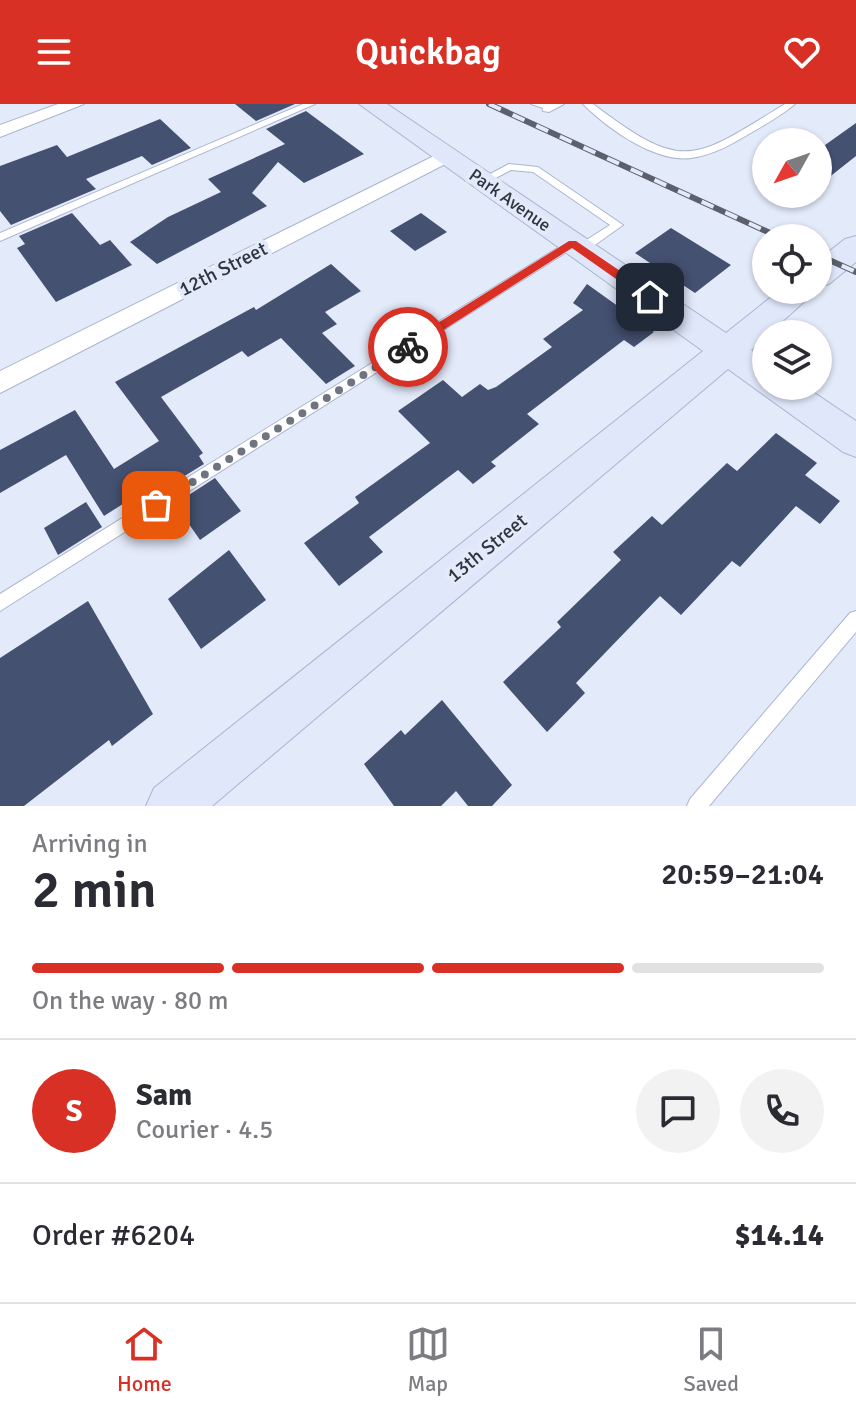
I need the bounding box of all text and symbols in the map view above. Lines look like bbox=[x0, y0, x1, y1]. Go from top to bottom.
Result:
icon: menu bbox=[32, 30, 76, 74]
text: Quickbag bbox=[355, 30, 501, 75]
icon: heart bbox=[780, 30, 824, 74]
north arrow bbox=[752, 128, 832, 208]
map controls bbox=[752, 128, 832, 400]
street label: Park Avenue bbox=[465, 164, 555, 236]
button: locate bbox=[752, 224, 832, 304]
street label: 12th Street bbox=[175, 236, 271, 302]
pin bbox=[616, 263, 684, 331]
icon: home bbox=[628, 275, 672, 319]
courier bbox=[368, 307, 448, 387]
button: layers bbox=[752, 320, 832, 400]
icon: bike bbox=[386, 325, 430, 369]
pin bbox=[122, 471, 190, 539]
icon: bag bbox=[134, 483, 178, 527]
street label: 13th Street bbox=[442, 508, 532, 588]
text: Arriving in bbox=[32, 828, 148, 860]
text: 20:59–21:04 bbox=[661, 856, 824, 893]
text: 2 min bbox=[32, 858, 157, 922]
text: On the way · 80 m bbox=[32, 985, 228, 1017]
button: chat bbox=[636, 1069, 720, 1153]
button: phone bbox=[740, 1069, 824, 1153]
text: Sam bbox=[136, 1077, 192, 1114]
text: S bbox=[66, 1093, 82, 1130]
text: Courier · 4.5 bbox=[136, 1114, 273, 1146]
text: Order #6204 bbox=[32, 1217, 195, 1254]
text: $14.14 bbox=[734, 1217, 824, 1254]
tab: Home bbox=[117, 1322, 172, 1397]
tab: Map bbox=[406, 1322, 450, 1397]
tab: Saved bbox=[684, 1322, 739, 1397]

